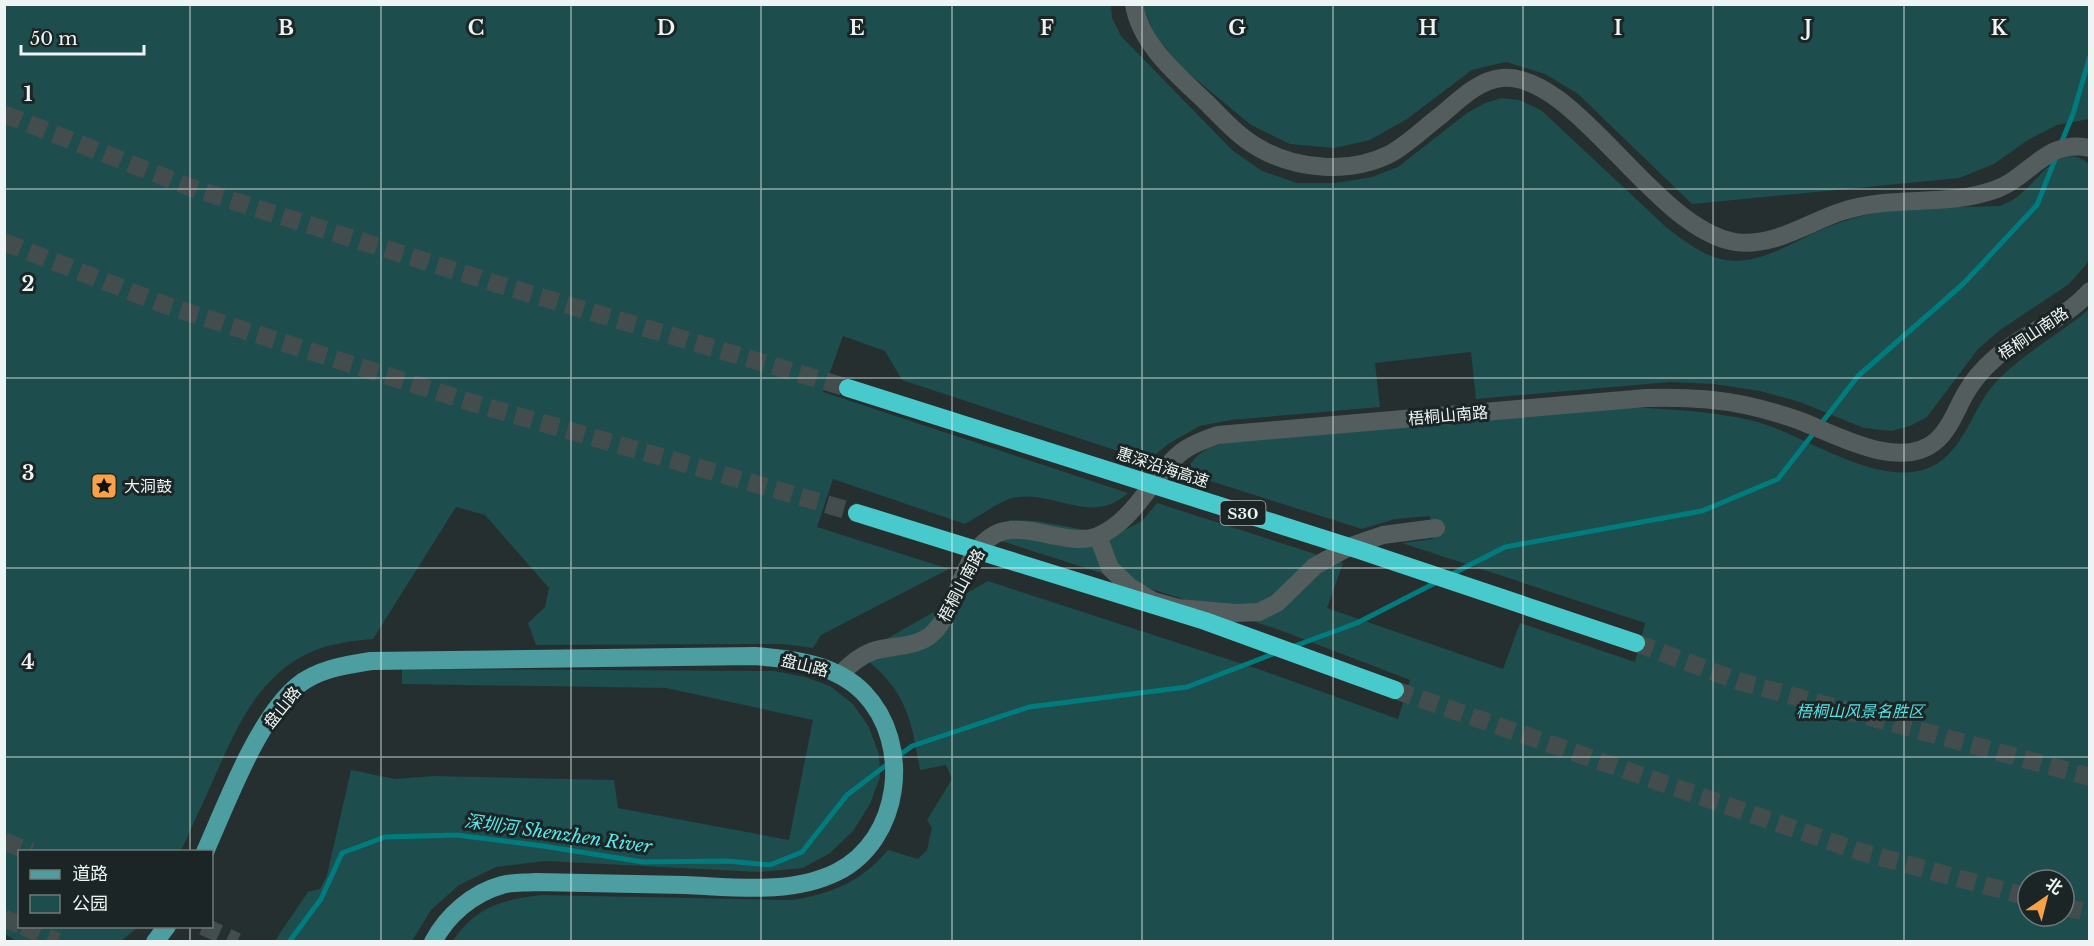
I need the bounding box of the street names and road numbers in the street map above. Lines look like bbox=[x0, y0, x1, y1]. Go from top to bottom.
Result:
street label: 梧桐山南路 bbox=[1994, 302, 2072, 364]
street label: 梧桐山南路 bbox=[1407, 402, 1489, 428]
street label: 惠深沿海高速 bbox=[1114, 443, 1212, 491]
road number: S30 bbox=[1220, 501, 1266, 525]
street label: 梧桐山南路 bbox=[933, 545, 989, 625]
street label: 盘山路 bbox=[779, 649, 831, 681]
street label: 盘山路 bbox=[259, 682, 305, 732]

